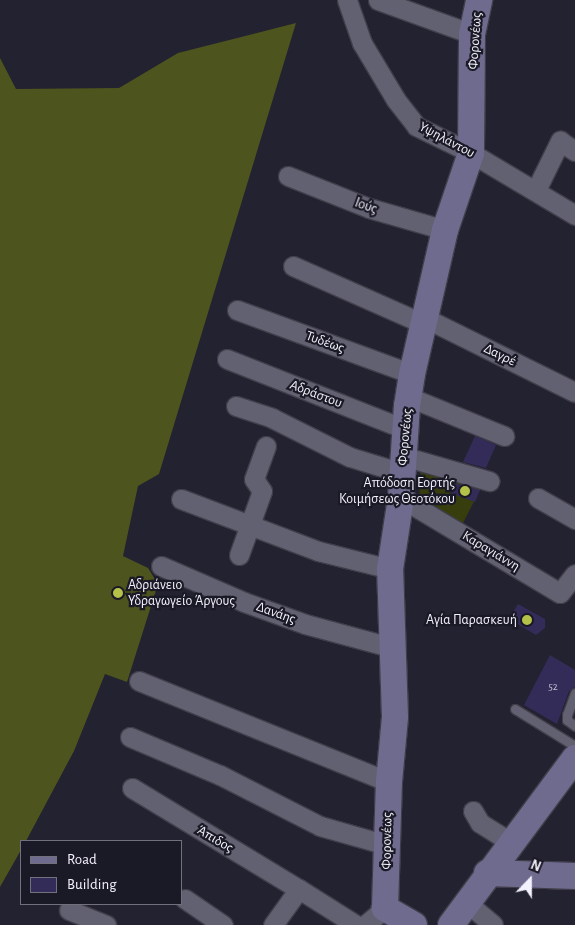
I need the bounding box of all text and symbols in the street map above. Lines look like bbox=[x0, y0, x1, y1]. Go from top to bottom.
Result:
street label: Φορονέως bbox=[465, 12, 485, 70]
street label: Υψηλάντου bbox=[416, 118, 478, 162]
street label: Ιούς bbox=[353, 194, 379, 218]
street label: Τυδέως bbox=[303, 327, 347, 357]
street label: Δαγρέ bbox=[481, 340, 519, 370]
street label: Αδράστου bbox=[288, 376, 344, 412]
street label: Φορονέως bbox=[394, 408, 416, 466]
place label: Απόδοση Εορτής Κοιμήσεως Θεοτόκου bbox=[339, 475, 455, 508]
marker: Απόδοση Εορτής Κοιμήσεως Θεοτόκου bbox=[459, 485, 471, 497]
street label: Καραγιάννη bbox=[459, 527, 523, 575]
place label: Αδριάνειο Υδραγωγείο Άργους bbox=[128, 577, 235, 610]
marker: Αδριάνειο Υδραγωγείο Άργους bbox=[112, 587, 124, 599]
street label: Δανάης bbox=[254, 598, 298, 628]
place label: Αγία Παρασκευή bbox=[426, 612, 517, 628]
marker: Αγία Παρασκευή bbox=[521, 614, 533, 626]
house number: 52 bbox=[548, 680, 558, 694]
street label: Φορονέως bbox=[378, 812, 396, 870]
street label: Άπιδος bbox=[194, 822, 236, 856]
legend bbox=[20, 840, 182, 905]
text: Road bbox=[67, 852, 97, 867]
north arrow bbox=[505, 855, 555, 905]
text: N bbox=[528, 858, 543, 874]
text: Building bbox=[67, 877, 117, 892]

